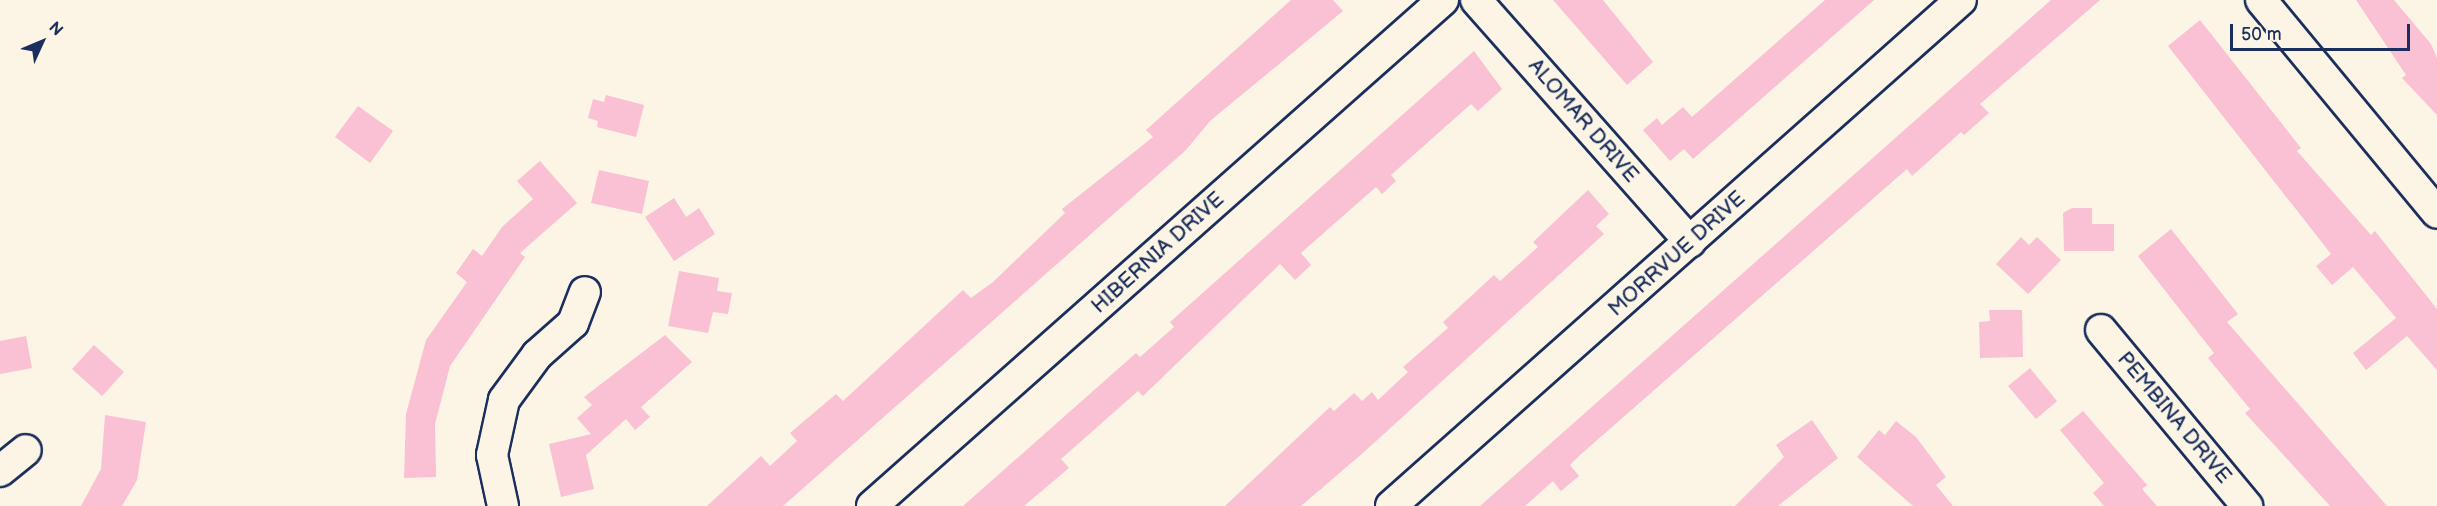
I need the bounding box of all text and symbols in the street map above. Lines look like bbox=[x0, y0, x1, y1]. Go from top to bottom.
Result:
north arrow bbox=[12, 12, 72, 72]
scale bar bbox=[2233, 12, 2413, 50]
text: N bbox=[44, 18, 66, 40]
text: 50 m bbox=[2241, 24, 2282, 45]
street label: ALOMAR DRIVE bbox=[1523, 54, 1643, 188]
street label: MORRVUE DRIVE bbox=[1603, 186, 1751, 322]
street label: HIBERNIA DRIVE bbox=[1087, 187, 1229, 319]
street label: PEMBINA DRIVE bbox=[2112, 347, 2236, 489]

